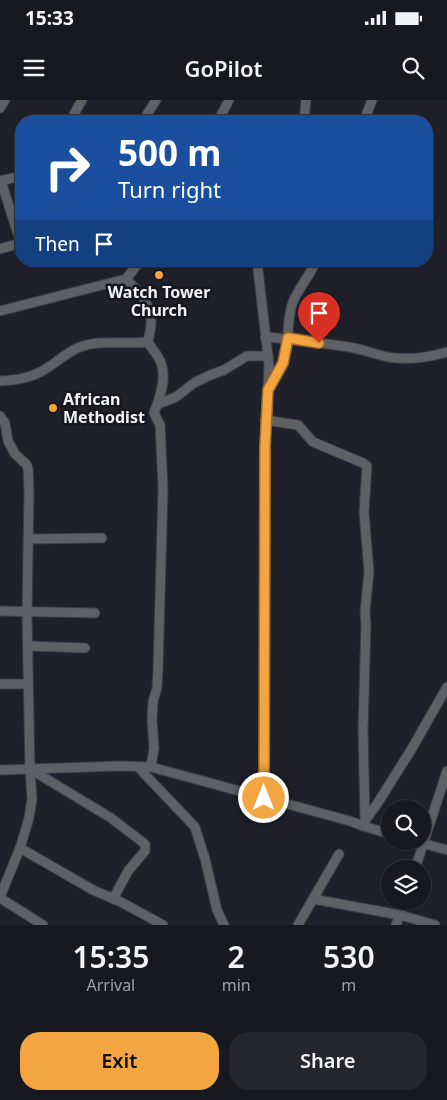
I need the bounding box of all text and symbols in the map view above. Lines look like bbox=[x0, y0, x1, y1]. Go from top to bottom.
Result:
text: 15:33 bbox=[25, 5, 74, 31]
text: GoPilot bbox=[184, 53, 263, 83]
icon: menu bbox=[20, 54, 48, 82]
icon: search bbox=[399, 54, 427, 82]
text: 500 m bbox=[118, 129, 221, 176]
icon: right bbox=[35, 135, 100, 200]
text: Turn right bbox=[118, 174, 221, 204]
icon: arrive bbox=[90, 230, 118, 258]
text: Then bbox=[35, 231, 80, 257]
marker: Watch Tower Church bbox=[153, 269, 165, 281]
place label: Watch Tower Church bbox=[108, 281, 210, 321]
pin bbox=[298, 292, 340, 343]
icon: arrive bbox=[305, 299, 333, 327]
place label: African Methodist bbox=[63, 388, 145, 428]
marker: African Methodist bbox=[47, 402, 59, 414]
position arrow bbox=[237, 771, 289, 823]
map controls bbox=[381, 800, 431, 910]
button: search bbox=[381, 800, 431, 850]
button: layers bbox=[381, 860, 431, 910]
text: 15:35 bbox=[72, 936, 149, 977]
text: 2 bbox=[228, 936, 245, 977]
text: 530 bbox=[323, 936, 375, 977]
text: Arrival bbox=[86, 974, 135, 996]
text: min bbox=[222, 974, 251, 996]
text: m bbox=[341, 974, 356, 996]
button: Exit bbox=[20, 1032, 219, 1090]
button: Share bbox=[229, 1032, 427, 1090]

